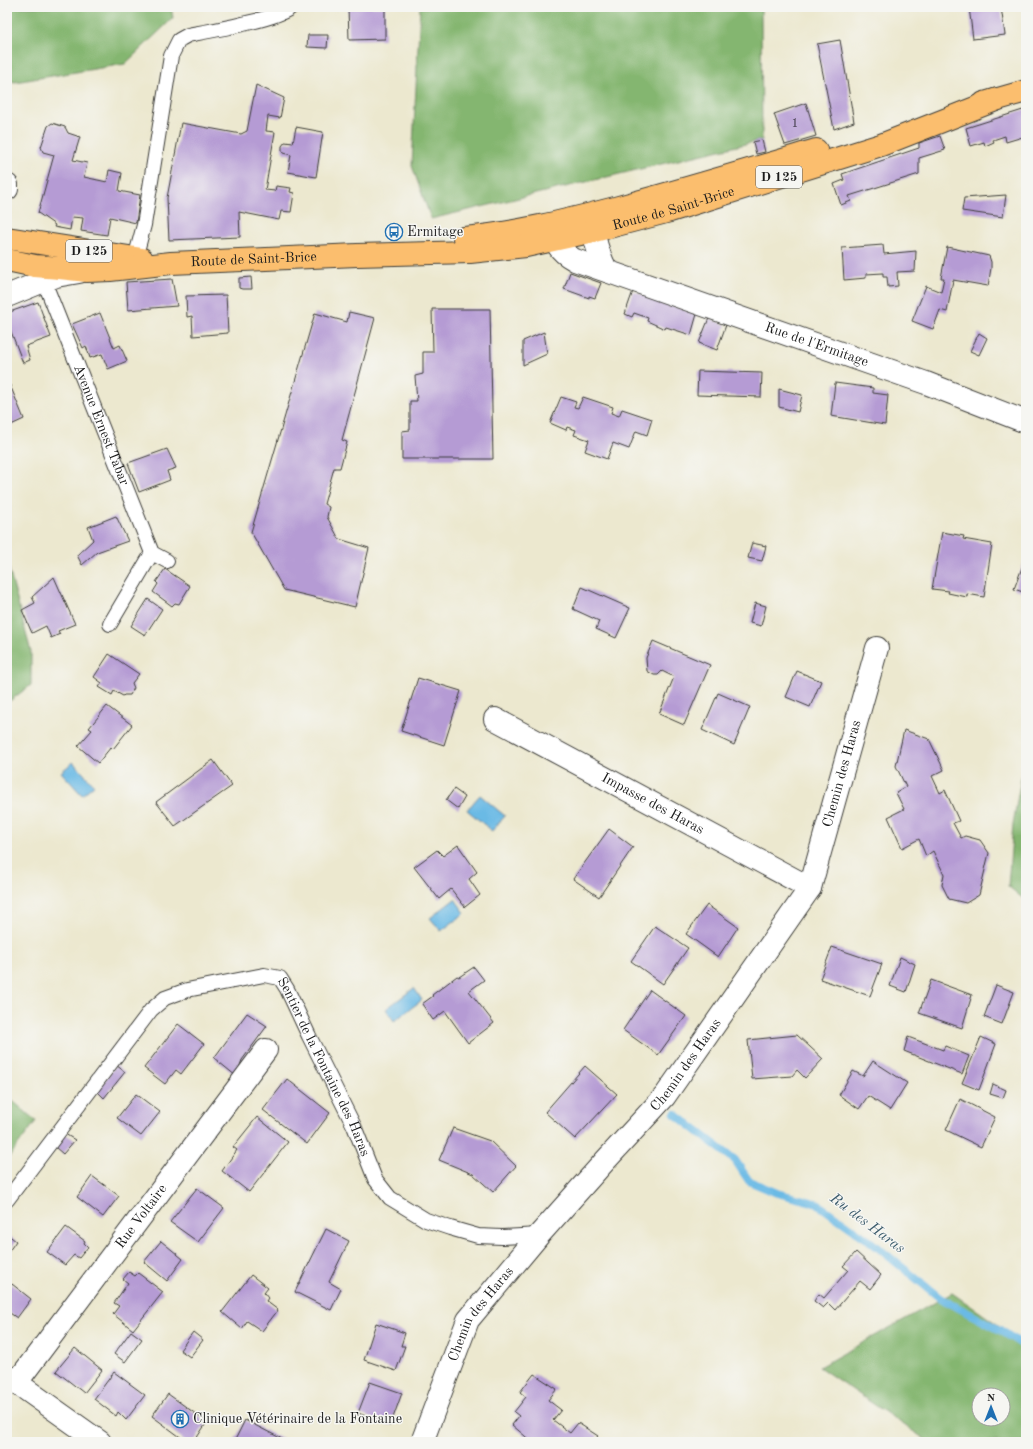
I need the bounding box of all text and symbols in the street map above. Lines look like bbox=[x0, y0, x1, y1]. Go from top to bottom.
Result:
house number: 1 bbox=[792, 118, 798, 130]
road number: D 125 bbox=[756, 166, 802, 188]
street label: Route de Saint-Brice bbox=[611, 184, 736, 233]
bus stop icon: Ermitage bbox=[384, 222, 404, 242]
place label: Ermitage bbox=[407, 225, 463, 239]
road number: D 125 bbox=[66, 240, 112, 262]
street label: Route de Saint-Brice bbox=[190, 250, 317, 269]
street label: Rue de l'Ermitage bbox=[763, 320, 870, 369]
street label: Avenue Ernest Tabar bbox=[71, 363, 132, 488]
street label: Chemin des Haras bbox=[820, 719, 863, 829]
street label: Impasse des Haras bbox=[599, 771, 706, 837]
street label: Sentier de la Fontaine des Haras bbox=[274, 975, 372, 1158]
street label: Chemin des Haras bbox=[648, 1016, 724, 1114]
street label: Rue Voltaire bbox=[113, 1182, 170, 1251]
water label: Ru des Haras bbox=[826, 1191, 907, 1257]
street label: Chemin des Haras bbox=[446, 1264, 516, 1363]
north arrow bbox=[971, 1387, 1011, 1427]
text: N bbox=[987, 1393, 996, 1404]
building icon: Clinique Vétérinaire de la Fontaine bbox=[170, 1409, 190, 1429]
place label: Clinique Vétérinaire de la Fontaine bbox=[193, 1412, 402, 1426]

